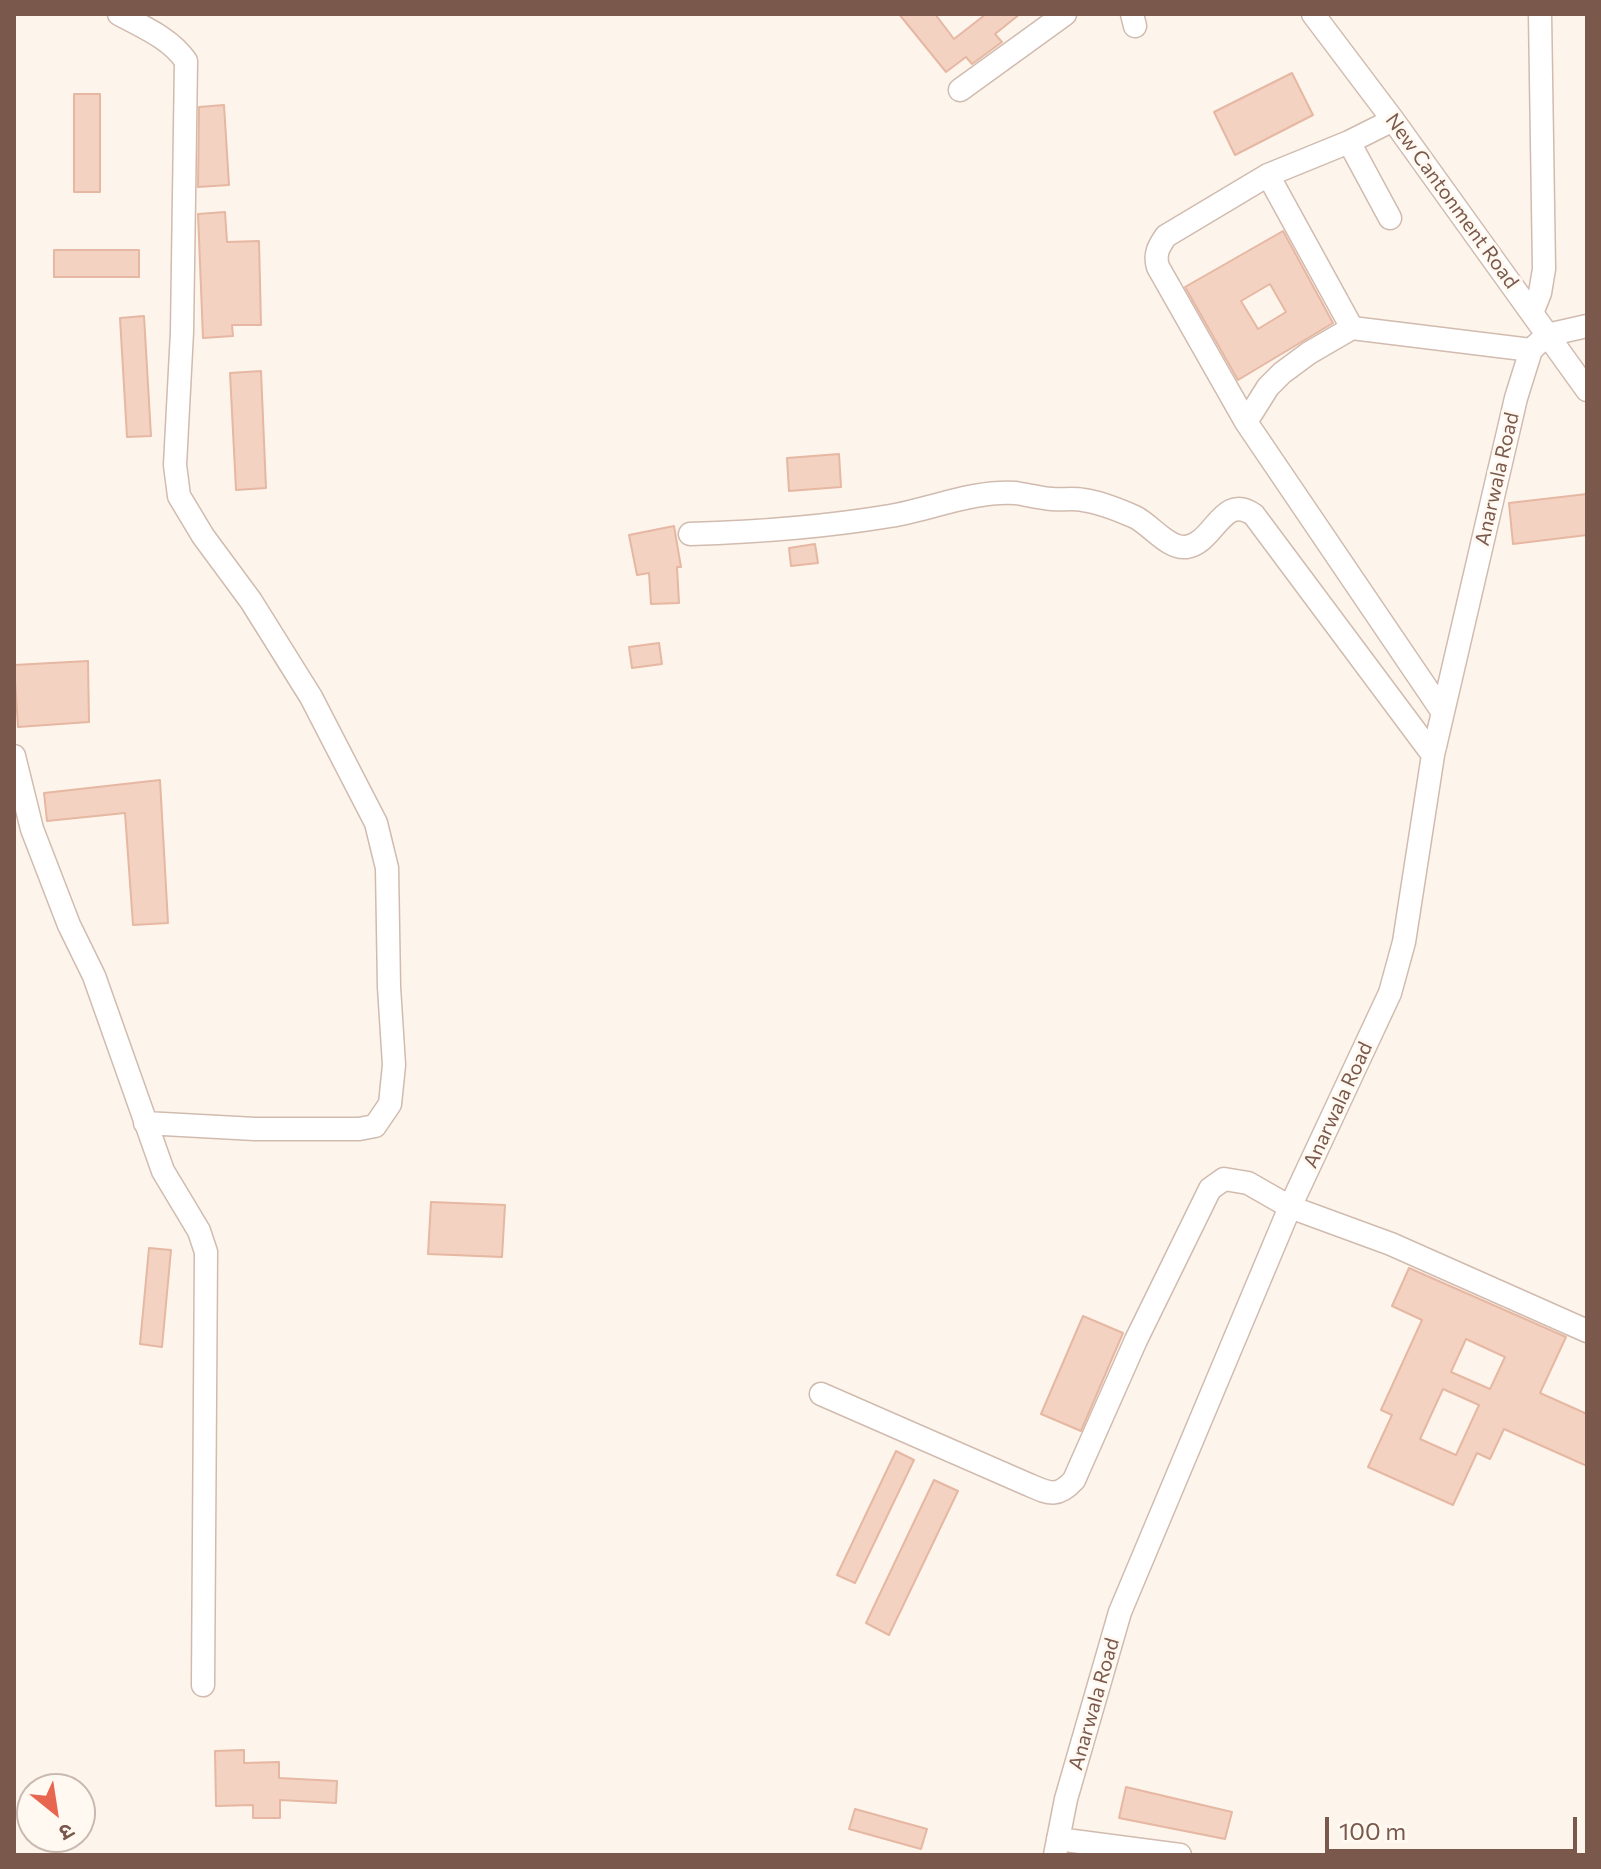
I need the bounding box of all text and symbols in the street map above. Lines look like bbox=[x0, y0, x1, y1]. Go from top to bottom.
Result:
street label: New Cantonment Road bbox=[1380, 109, 1524, 293]
street label: Anarwala Road bbox=[1470, 410, 1524, 548]
street label: Anarwala Road bbox=[1298, 1038, 1378, 1172]
street label: Anarwala Road bbox=[1064, 1635, 1124, 1773]
north arrow bbox=[16, 1773, 96, 1853]
scale bar bbox=[1329, 1801, 1581, 1851]
text: 100 m bbox=[1339, 1816, 1406, 1845]
text: उ bbox=[55, 1818, 80, 1847]

